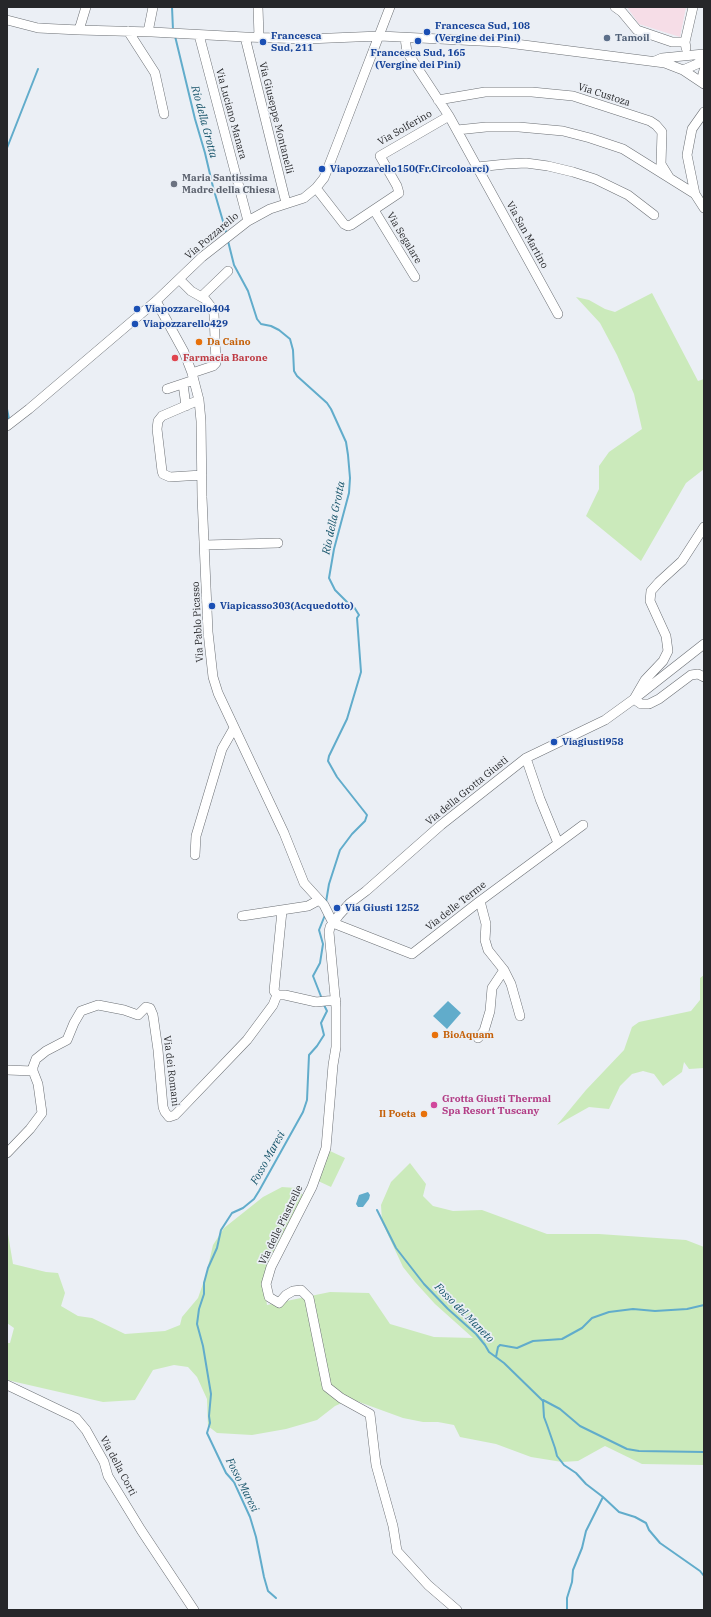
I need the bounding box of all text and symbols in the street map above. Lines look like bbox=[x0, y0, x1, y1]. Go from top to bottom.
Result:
place label: Francesca Sud, 108 (Vergine dei Pini) bbox=[435, 20, 530, 44]
marker: Francesca Sud, 108 (Vergine dei Pini) bbox=[422, 27, 432, 37]
place label: Francesca Sud, 211 bbox=[271, 30, 321, 54]
place label: Tamoil bbox=[615, 32, 650, 44]
marker: Tamoil bbox=[602, 33, 612, 43]
marker: Francesca Sud, 165 (Vergine dei Pini) bbox=[413, 36, 423, 46]
marker: Francesca Sud, 211 bbox=[258, 37, 268, 47]
place label: Francesca Sud, 165 (Vergine dei Pini) bbox=[370, 47, 466, 70]
street label: Via Giuseppe Montanelli bbox=[256, 61, 296, 175]
street label: Via Luciano Manara bbox=[213, 67, 249, 161]
street label: Via Custoza bbox=[576, 81, 632, 109]
water label: Rio della Grotta bbox=[188, 84, 220, 160]
street label: Via Solferino bbox=[376, 108, 434, 148]
place label: Viapozzarello150(Fr.Circoloarci) bbox=[330, 163, 489, 175]
marker: Viapozzarello150(Fr.Circoloarci) bbox=[317, 164, 327, 174]
place label: Maria Santissima Madre della Chiesa bbox=[182, 172, 275, 196]
marker: Maria Santissima Madre della Chiesa bbox=[169, 179, 179, 189]
street label: Via San Martino bbox=[504, 199, 550, 271]
street label: Via Pozzarello bbox=[183, 210, 241, 262]
street label: Via Segalare bbox=[384, 210, 424, 266]
place label: Viapozzarello404 bbox=[145, 303, 230, 315]
marker: Viapozzarello404 bbox=[132, 304, 142, 314]
place label: Viapozzarello429 bbox=[143, 318, 228, 330]
marker: Viapozzarello429 bbox=[130, 319, 140, 329]
place label: Da Caino bbox=[207, 336, 251, 348]
marker: Da Caino bbox=[194, 337, 204, 347]
place label: Farmacia Barone bbox=[183, 352, 268, 364]
marker: Farmacia Barone bbox=[170, 353, 180, 363]
water label: Rio della Grotta bbox=[320, 480, 348, 556]
street label: Via Pablo Picasso bbox=[190, 581, 206, 663]
place label: Viapicasso303(Acquedotto) bbox=[220, 600, 354, 612]
marker: Viapicasso303(Acquedotto) bbox=[207, 601, 217, 611]
place label: Viagiusti958 bbox=[562, 736, 624, 748]
marker: Viagiusti958 bbox=[549, 737, 559, 747]
street label: Via della Grotta Giusti bbox=[423, 754, 511, 828]
street label: Via delle Terme bbox=[423, 879, 489, 933]
place label: Via Giusti 1252 bbox=[345, 902, 419, 914]
marker: Via Giusti 1252 bbox=[332, 903, 342, 913]
place label: BioAquam bbox=[443, 1029, 494, 1041]
marker: BioAquam bbox=[430, 1030, 440, 1040]
street label: Via dei Romani bbox=[161, 1035, 181, 1107]
place label: Grotta Giusti Thermal Spa Resort Tuscany bbox=[442, 1093, 551, 1116]
marker: Grotta Giusti Thermal Spa Resort Tuscany bbox=[429, 1100, 439, 1110]
place label: Il Poeta bbox=[379, 1108, 416, 1120]
marker: Il Poeta bbox=[419, 1109, 429, 1119]
water label: Fosso Maresi bbox=[248, 1129, 288, 1187]
street label: Via delle Piastrelle bbox=[257, 1183, 305, 1267]
water label: Fosso del Maneto bbox=[431, 1280, 497, 1346]
street label: Via della Corti bbox=[97, 1434, 139, 1498]
water label: Fosso Maresi bbox=[223, 1456, 261, 1514]

